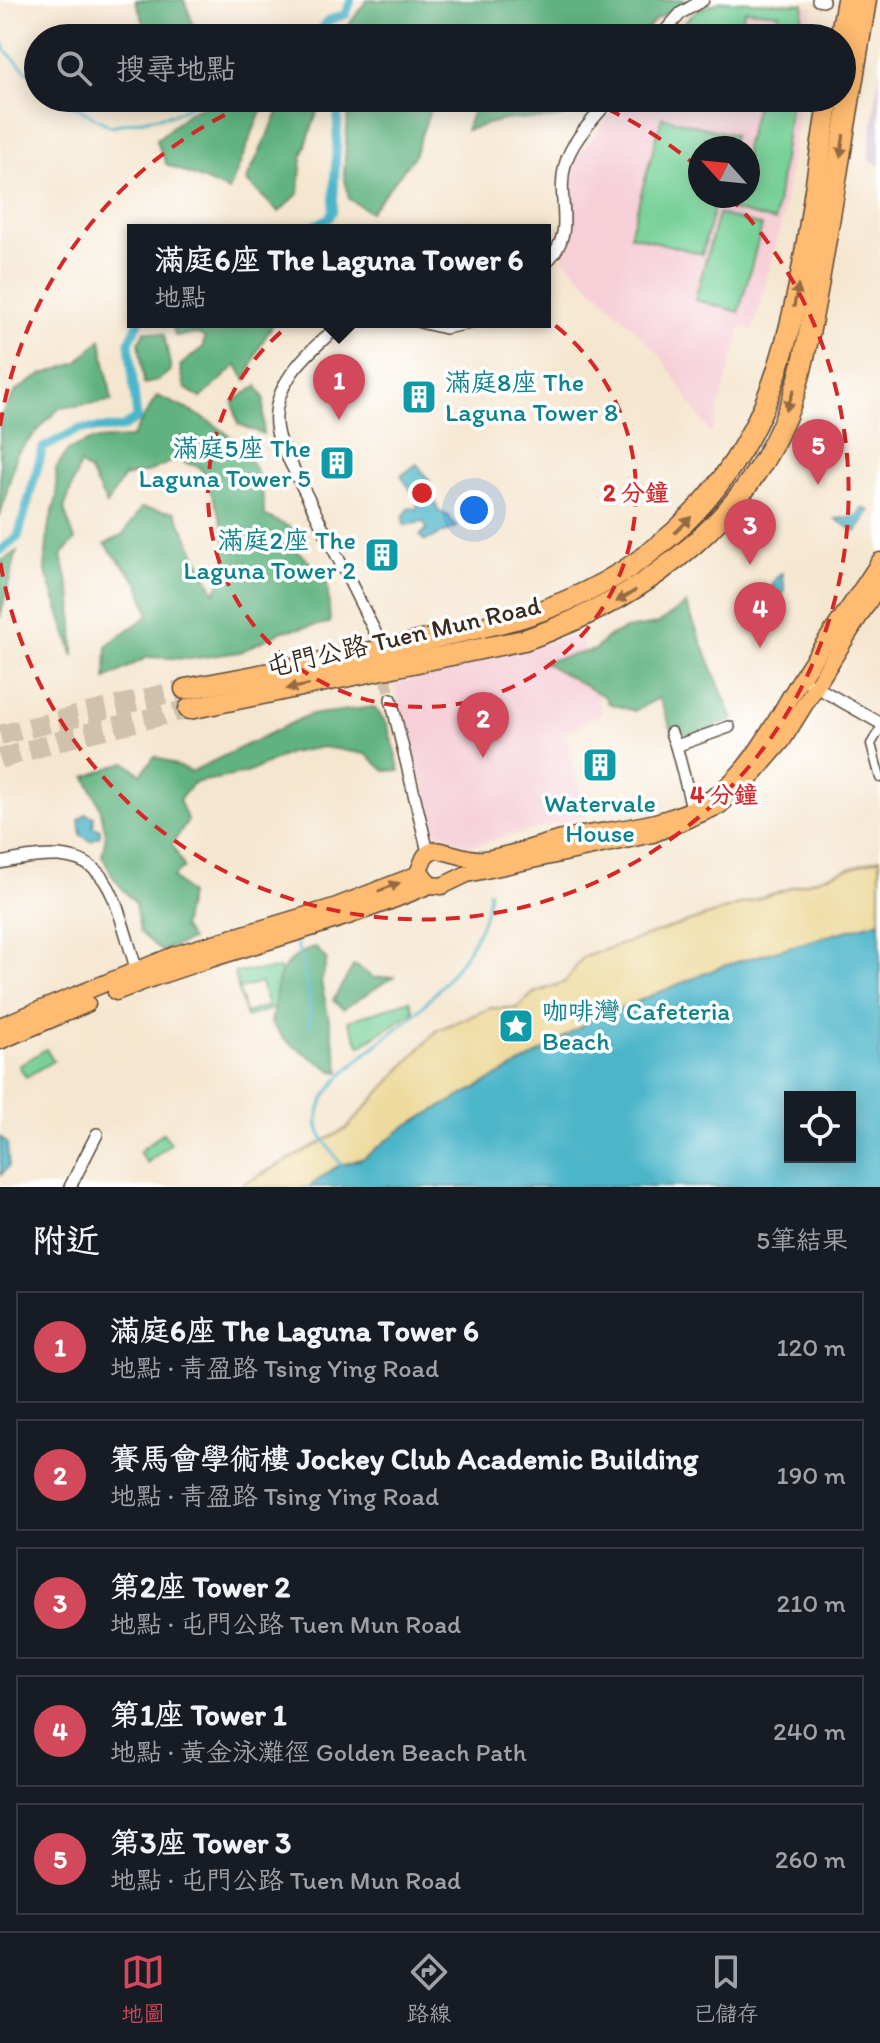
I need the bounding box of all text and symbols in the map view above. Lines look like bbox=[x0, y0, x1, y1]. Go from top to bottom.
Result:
search box bbox=[24, 24, 856, 112]
icon: search bbox=[52, 46, 96, 90]
text: 搜尋地點 bbox=[116, 50, 236, 87]
one-way arrow bbox=[835, 134, 847, 159]
north arrow bbox=[688, 136, 760, 208]
popup bbox=[127, 224, 551, 328]
text: 滿庭6座 The Laguna Tower 6 bbox=[155, 241, 523, 278]
text: 地點 bbox=[155, 281, 207, 313]
one-way arrow bbox=[790, 283, 802, 308]
pin: 1 bbox=[313, 354, 365, 420]
place label: 滿庭8座 The Laguna Tower 8 bbox=[445, 366, 618, 428]
building icon: 滿庭8座 The Laguna Tower 8 bbox=[400, 378, 438, 416]
one-way arrow bbox=[784, 388, 796, 412]
pin: 5 bbox=[792, 419, 844, 485]
place label: 滿庭5座 The Laguna Tower 5 bbox=[138, 432, 311, 494]
building icon: 滿庭5座 The Laguna Tower 5 bbox=[318, 444, 356, 482]
text: 2 分鐘 bbox=[603, 478, 669, 507]
centre of rings bbox=[408, 479, 436, 507]
your location bbox=[454, 490, 494, 530]
pin: 3 bbox=[724, 499, 776, 565]
one-way arrow bbox=[673, 516, 692, 535]
place label: 滿庭2座 The Laguna Tower 2 bbox=[183, 524, 356, 586]
building icon: 滿庭2座 The Laguna Tower 2 bbox=[363, 536, 401, 574]
pin: 4 bbox=[734, 582, 786, 648]
street label: 屯門公路 Tuen Mun Road bbox=[262, 589, 544, 683]
one-way arrow bbox=[615, 589, 637, 603]
one-way arrow bbox=[285, 682, 310, 694]
pin: 2 bbox=[457, 692, 509, 758]
building icon: Watervale House bbox=[581, 746, 619, 784]
text: 4 分鐘 bbox=[690, 780, 758, 809]
place label: Watervale House bbox=[544, 787, 656, 849]
one-way arrow bbox=[377, 880, 401, 893]
place label: 咖啡灣 Cafeteria Beach bbox=[542, 995, 730, 1057]
place icon: 咖啡灣 Cafeteria Beach bbox=[497, 1007, 535, 1045]
map controls bbox=[784, 1091, 856, 1163]
button: locate bbox=[784, 1091, 856, 1163]
text: 附近 bbox=[32, 1220, 100, 1261]
text: 5筆結果 bbox=[756, 1224, 848, 1256]
text: 滿庭6座 The Laguna Tower 6 bbox=[110, 1312, 479, 1349]
text: 1 bbox=[54, 1331, 66, 1363]
text: 120 m bbox=[777, 1331, 846, 1363]
text: 地點 · 青盈路 Tsing Ying Road bbox=[110, 1352, 439, 1384]
text: 賽馬會學術樓 Jockey Club Academic Building bbox=[110, 1440, 698, 1477]
text: 2 bbox=[53, 1459, 67, 1491]
text: 190 m bbox=[777, 1459, 846, 1491]
text: 地點 · 青盈路 Tsing Ying Road bbox=[110, 1480, 439, 1512]
text: 第2座 Tower 2 bbox=[110, 1568, 290, 1605]
text: 3 bbox=[53, 1587, 67, 1619]
text: 210 m bbox=[777, 1587, 846, 1619]
text: 地點 · 屯門公路 Tuen Mun Road bbox=[110, 1608, 461, 1640]
text: 第1座 Tower 1 bbox=[110, 1696, 287, 1733]
text: 4 bbox=[52, 1715, 68, 1747]
text: 240 m bbox=[773, 1715, 846, 1747]
text: 地點 · 黃金泳灘徑 Golden Beach Path bbox=[110, 1736, 527, 1768]
text: 第3座 Tower 3 bbox=[110, 1824, 291, 1861]
text: 5 bbox=[53, 1843, 67, 1875]
text: 260 m bbox=[775, 1843, 846, 1875]
text: 地點 · 屯門公路 Tuen Mun Road bbox=[110, 1864, 461, 1896]
tab: 地圖 bbox=[121, 1950, 165, 2027]
tab: 路線 bbox=[407, 1950, 451, 2027]
tab: 已儲存 bbox=[693, 1950, 759, 2027]

